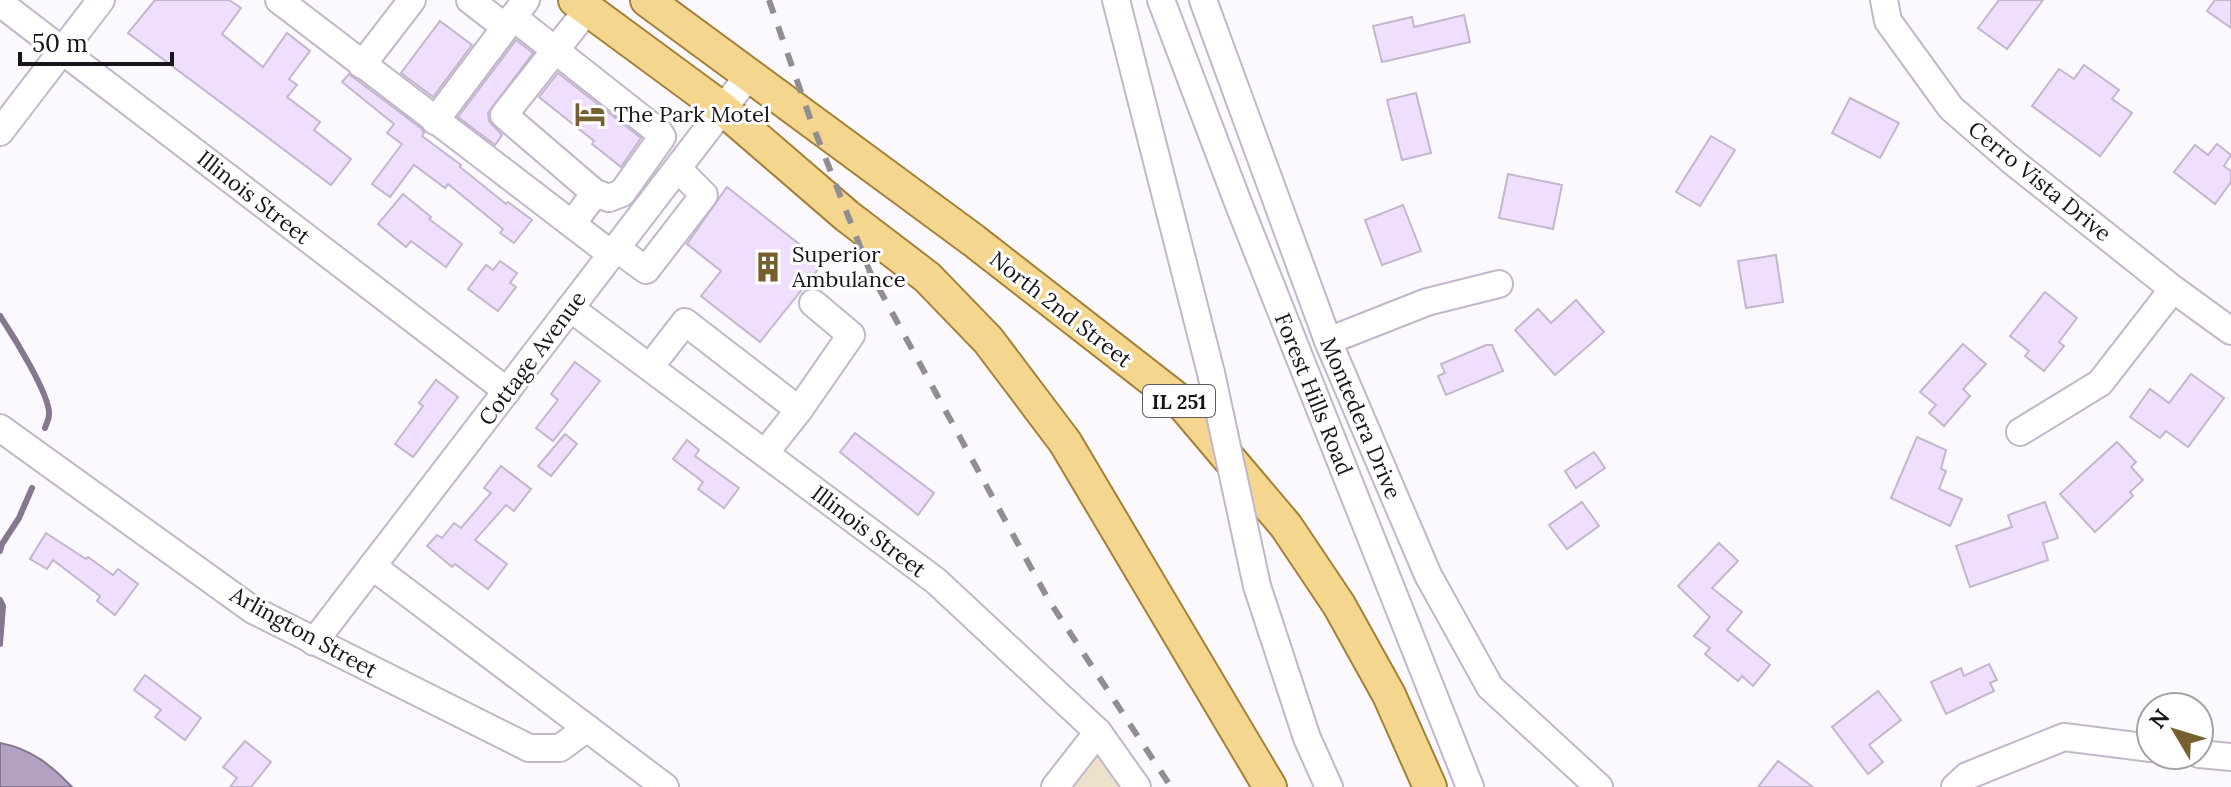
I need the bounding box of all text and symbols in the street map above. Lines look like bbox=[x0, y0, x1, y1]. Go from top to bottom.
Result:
scale bar bbox=[20, 16, 172, 66]
text: 50 m bbox=[32, 28, 88, 59]
hotel icon: The Park Motel bbox=[573, 97, 607, 131]
place label: The Park Motel bbox=[614, 100, 770, 128]
street label: Cerro Vista Drive bbox=[1963, 115, 2117, 247]
street label: Illinois Street bbox=[192, 144, 317, 250]
place label: Superior Ambulance bbox=[791, 240, 906, 293]
street label: North 2nd Street bbox=[984, 245, 1138, 374]
building icon: Superior Ambulance bbox=[751, 250, 785, 284]
street label: Cottage Avenue bbox=[472, 285, 592, 431]
street label: Forest Hills Road bbox=[1269, 309, 1359, 479]
street label: Montedera Drive bbox=[1314, 333, 1408, 503]
road number: IL 251 bbox=[1143, 385, 1215, 417]
street label: Illinois Street bbox=[806, 479, 932, 583]
street label: Arlington Street bbox=[225, 580, 383, 684]
north arrow bbox=[2135, 691, 2215, 771]
text: N bbox=[2143, 703, 2176, 734]

